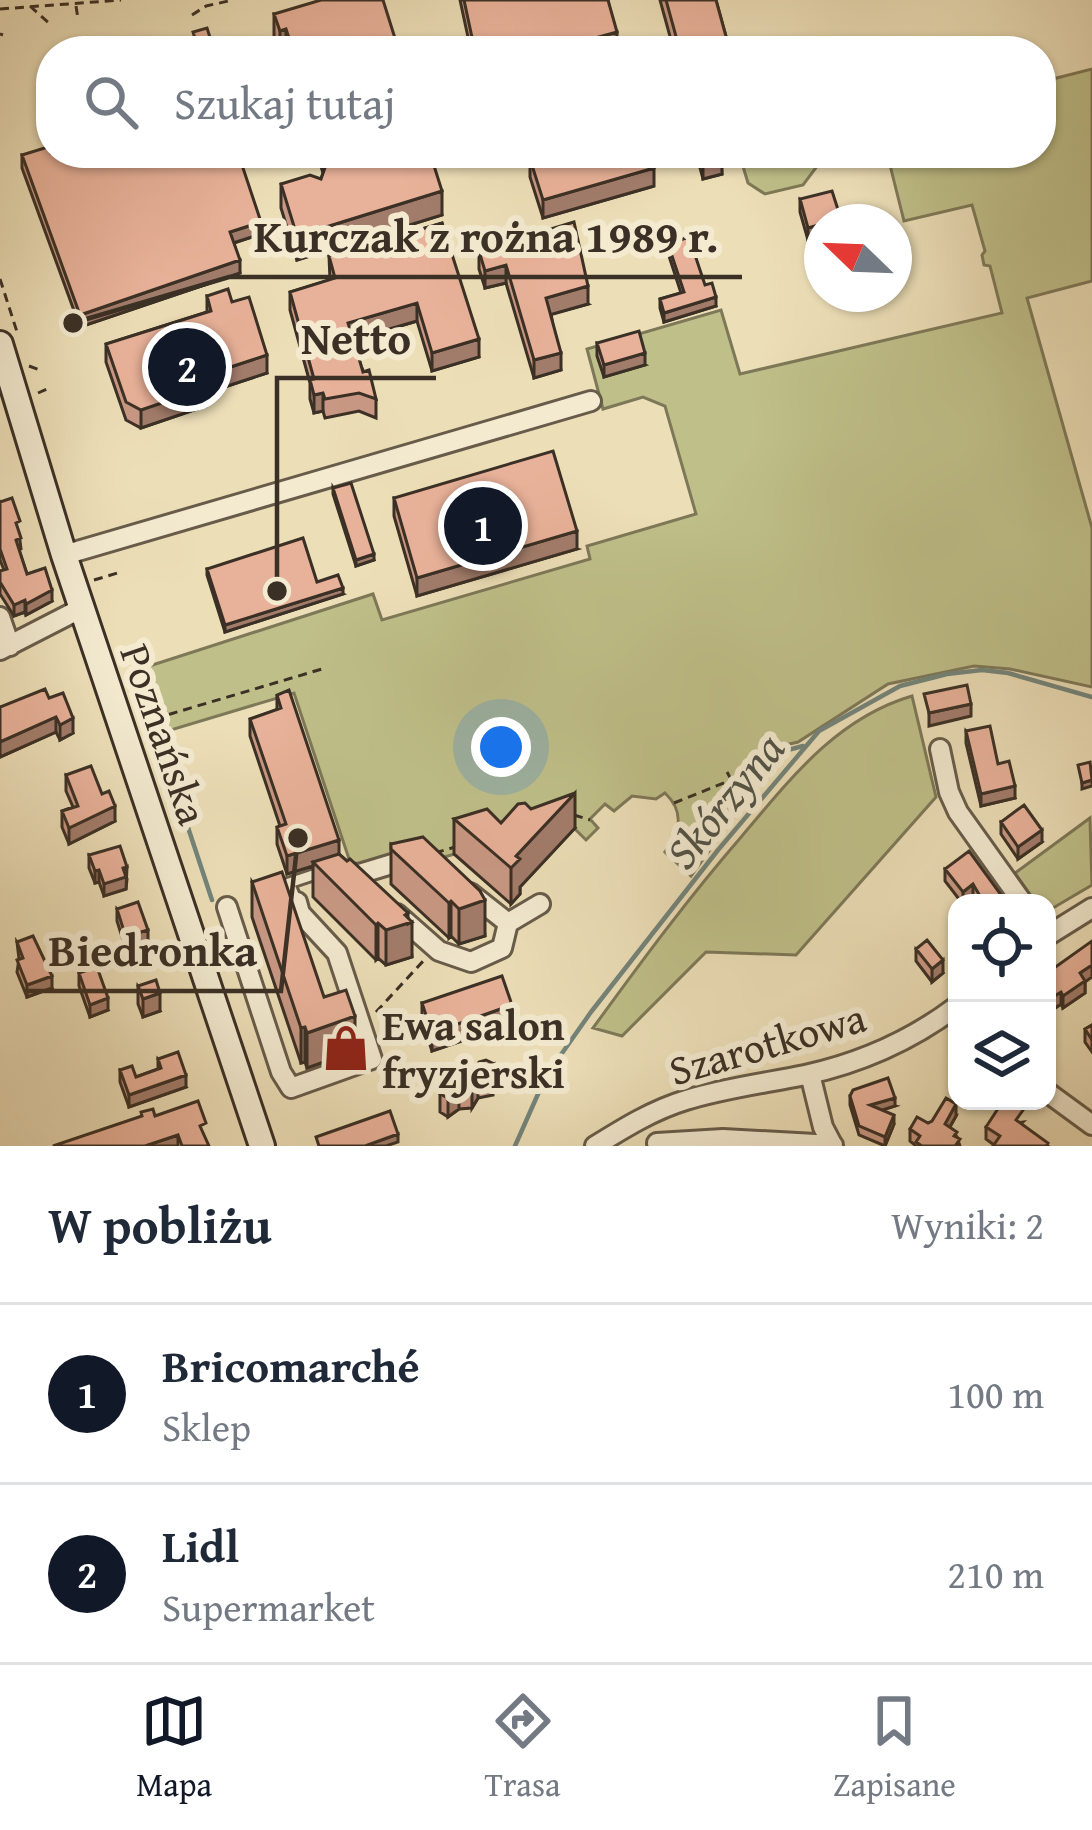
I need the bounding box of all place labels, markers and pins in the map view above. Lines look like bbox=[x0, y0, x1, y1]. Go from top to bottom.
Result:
callout: Kurczak z rożna 1989 r. bbox=[229, 196, 742, 277]
callout: Netto bbox=[277, 297, 436, 378]
pin: 2 bbox=[148, 322, 226, 412]
pin: 1 bbox=[444, 481, 522, 571]
callout: Biedronka bbox=[24, 910, 281, 991]
place label: Ewa salon fryzjerski bbox=[382, 994, 565, 1103]
shop icon: Ewa salon fryzjerski bbox=[321, 1023, 371, 1073]

